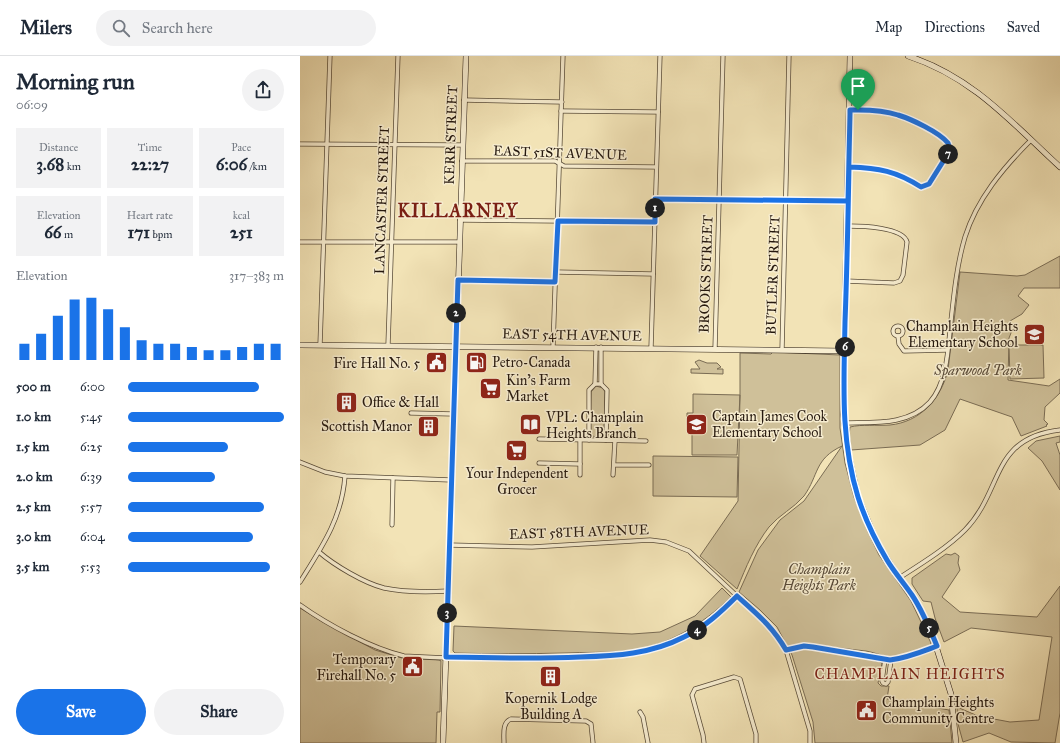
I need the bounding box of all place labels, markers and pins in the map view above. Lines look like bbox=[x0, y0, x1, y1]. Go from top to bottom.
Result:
pin bbox=[841, 69, 875, 110]
pin: 7 bbox=[938, 144, 958, 164]
pin: 1 bbox=[645, 198, 665, 218]
pin: 2 bbox=[446, 303, 466, 323]
place label: Champlain Heights Elementary School bbox=[906, 318, 1018, 351]
school or university icon: Champlain Heights Elementary School bbox=[1021, 321, 1047, 347]
pin: 6 bbox=[835, 337, 855, 357]
fuel station icon: Petro-Canada bbox=[463, 349, 489, 375]
public building icon: Fire Hall No. 5 bbox=[423, 350, 449, 376]
place label: Petro-Canada bbox=[492, 354, 571, 371]
place label: Fire Hall No. 5 bbox=[333, 355, 420, 372]
place label: Kin's Farm Market bbox=[506, 372, 571, 405]
supermarket icon: Kin's Farm Market bbox=[477, 375, 503, 401]
building icon: Office & Hall bbox=[334, 389, 360, 415]
place label: Office & Hall bbox=[362, 394, 439, 411]
place label: Captain James Cook Elementary School bbox=[712, 408, 827, 441]
place label: VPL: Champlain Heights Branch bbox=[545, 409, 644, 442]
school or university icon: Captain James Cook Elementary School bbox=[683, 411, 709, 437]
library icon: VPL: Champlain Heights Branch bbox=[518, 412, 544, 438]
building icon: Scottish Manor bbox=[415, 413, 441, 439]
place label: Scottish Manor bbox=[321, 418, 413, 435]
supermarket icon: Your Independent Grocer bbox=[504, 438, 530, 464]
place label: Your Independent Grocer bbox=[466, 465, 569, 498]
pin: 3 bbox=[437, 603, 457, 623]
pin: 5 bbox=[919, 618, 939, 638]
pin: 4 bbox=[687, 620, 707, 640]
place label: Temporary Firehall No. 5 bbox=[317, 651, 396, 684]
public building icon: Temporary Firehall No. 5 bbox=[399, 654, 425, 680]
building icon: Kopernik Lodge Building A bbox=[538, 663, 564, 689]
place label: Kopernik Lodge Building A bbox=[505, 690, 598, 723]
place label: Champlain Heights Community Centre bbox=[882, 694, 994, 727]
public building icon: Champlain Heights Community Centre bbox=[854, 697, 880, 723]

